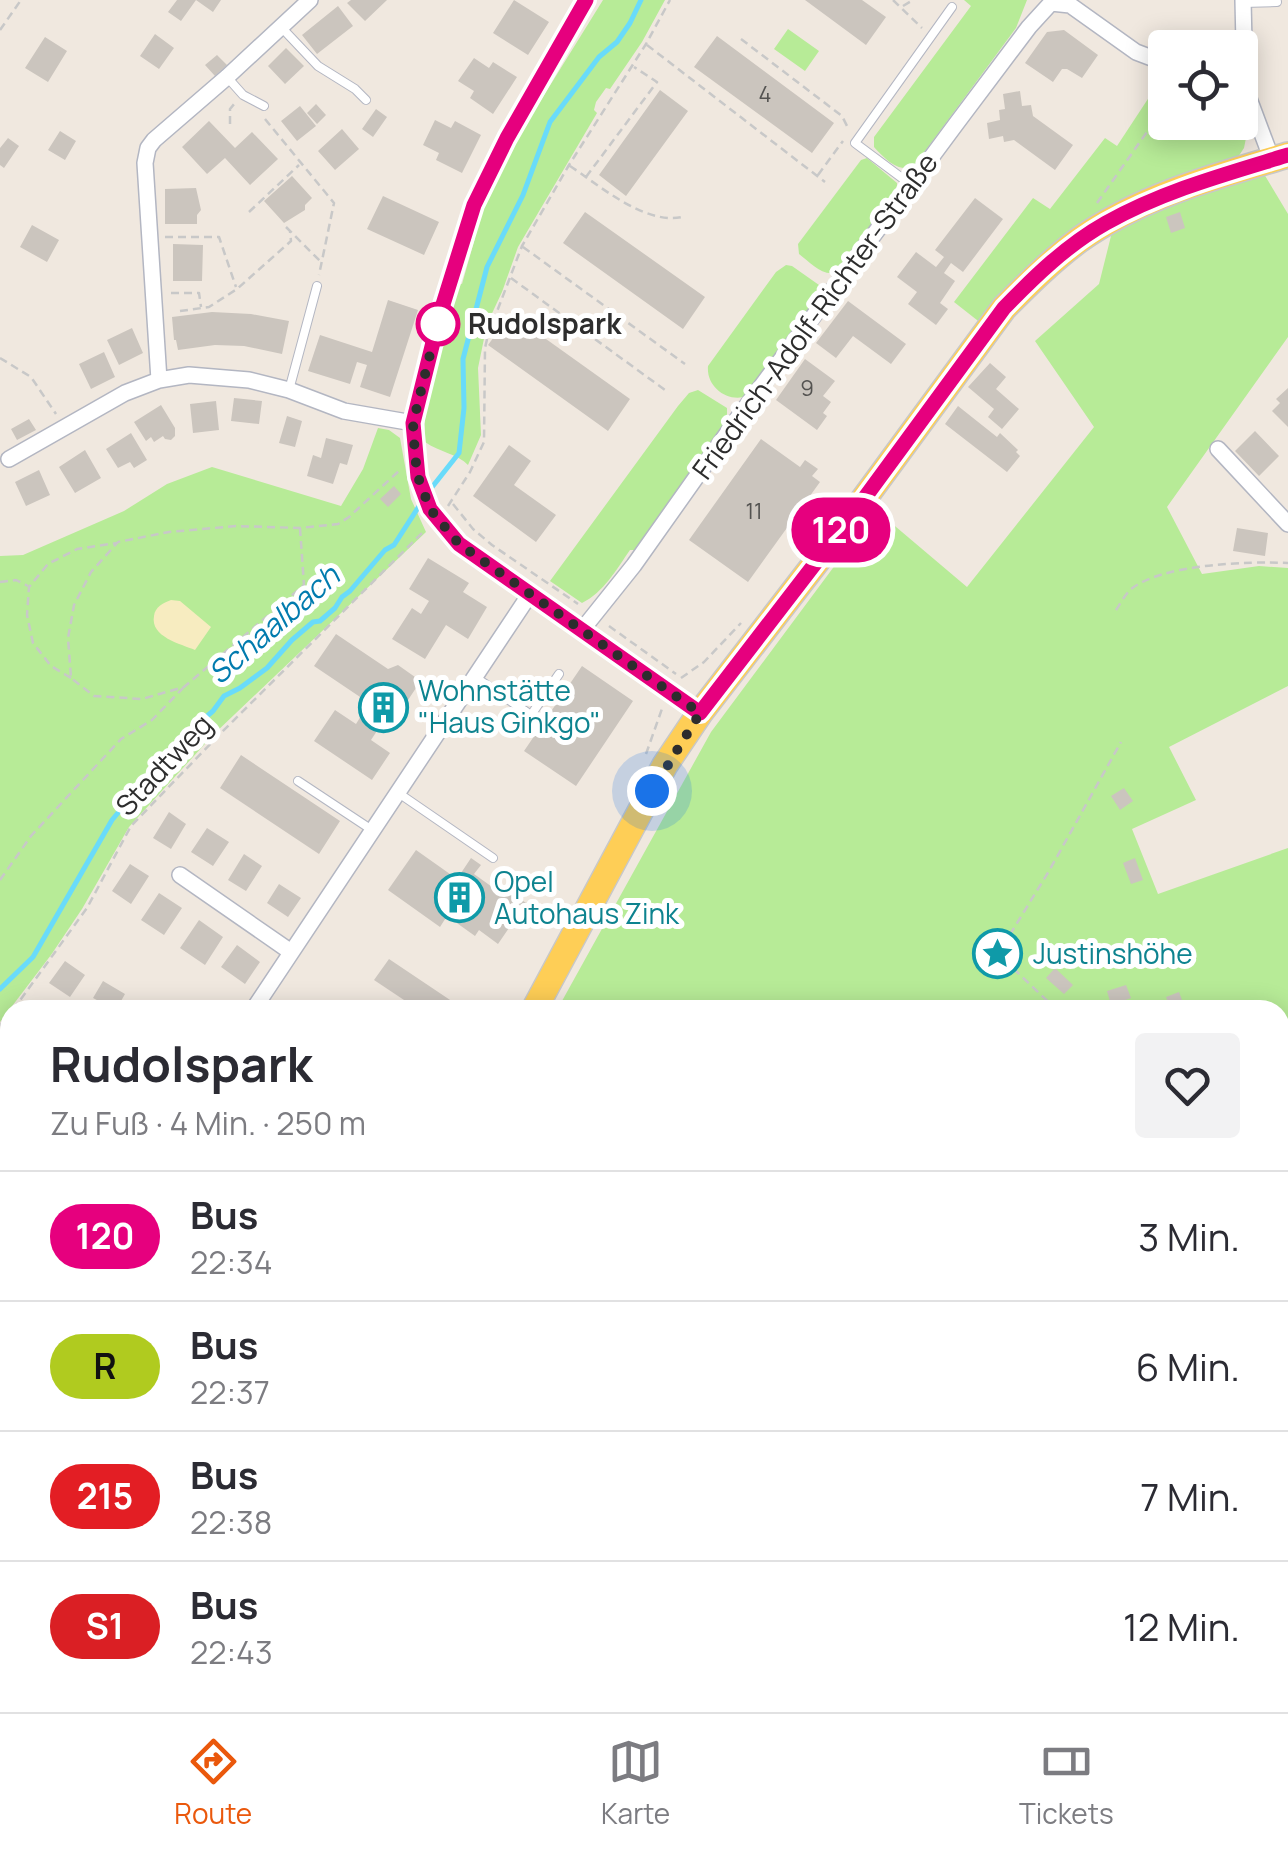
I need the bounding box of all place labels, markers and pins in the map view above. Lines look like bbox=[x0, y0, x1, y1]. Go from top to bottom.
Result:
marker: Rudolspark bbox=[417, 303, 459, 345]
place label: Rudolspark bbox=[468, 304, 622, 342]
place label: Wohnstätte "Haus Ginkgo" bbox=[418, 671, 601, 741]
building icon: Wohnstätte "Haus Ginkgo" bbox=[357, 681, 409, 733]
place label: Opel Autohaus Zink bbox=[494, 862, 680, 932]
building icon: Opel Autohaus Zink bbox=[433, 872, 485, 924]
place icon: Justinshöhe bbox=[972, 928, 1024, 980]
place label: Justinshöhe bbox=[1033, 934, 1193, 972]

